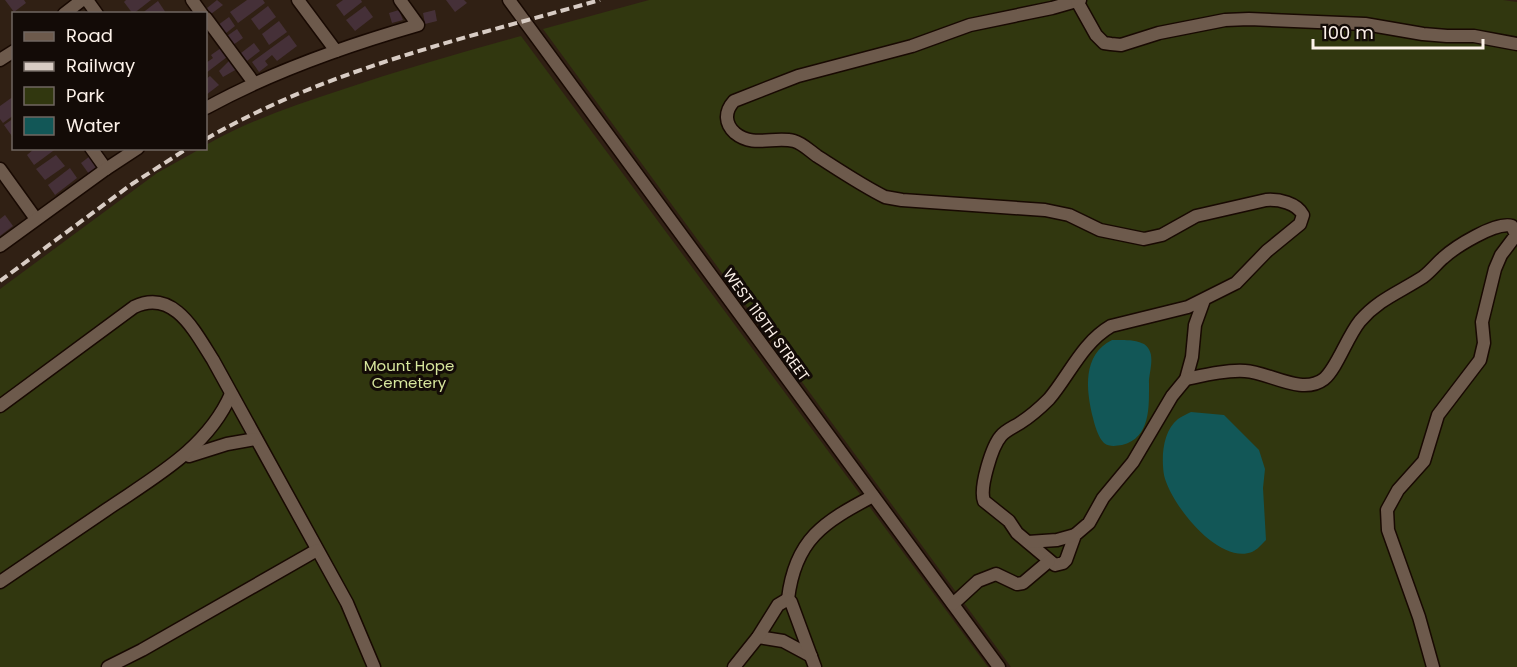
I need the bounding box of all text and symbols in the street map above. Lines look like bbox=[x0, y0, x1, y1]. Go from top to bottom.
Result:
legend bbox=[12, 12, 207, 150]
scale bar bbox=[1313, 12, 1482, 50]
text: 100 m bbox=[1322, 20, 1374, 45]
text: Road bbox=[66, 23, 113, 48]
text: Railway bbox=[66, 53, 135, 78]
text: Park bbox=[66, 83, 105, 108]
text: Water bbox=[66, 113, 120, 138]
street label: WEST 119TH STREET bbox=[718, 264, 814, 385]
park label: Mount Hope Cemetery bbox=[364, 355, 454, 393]

